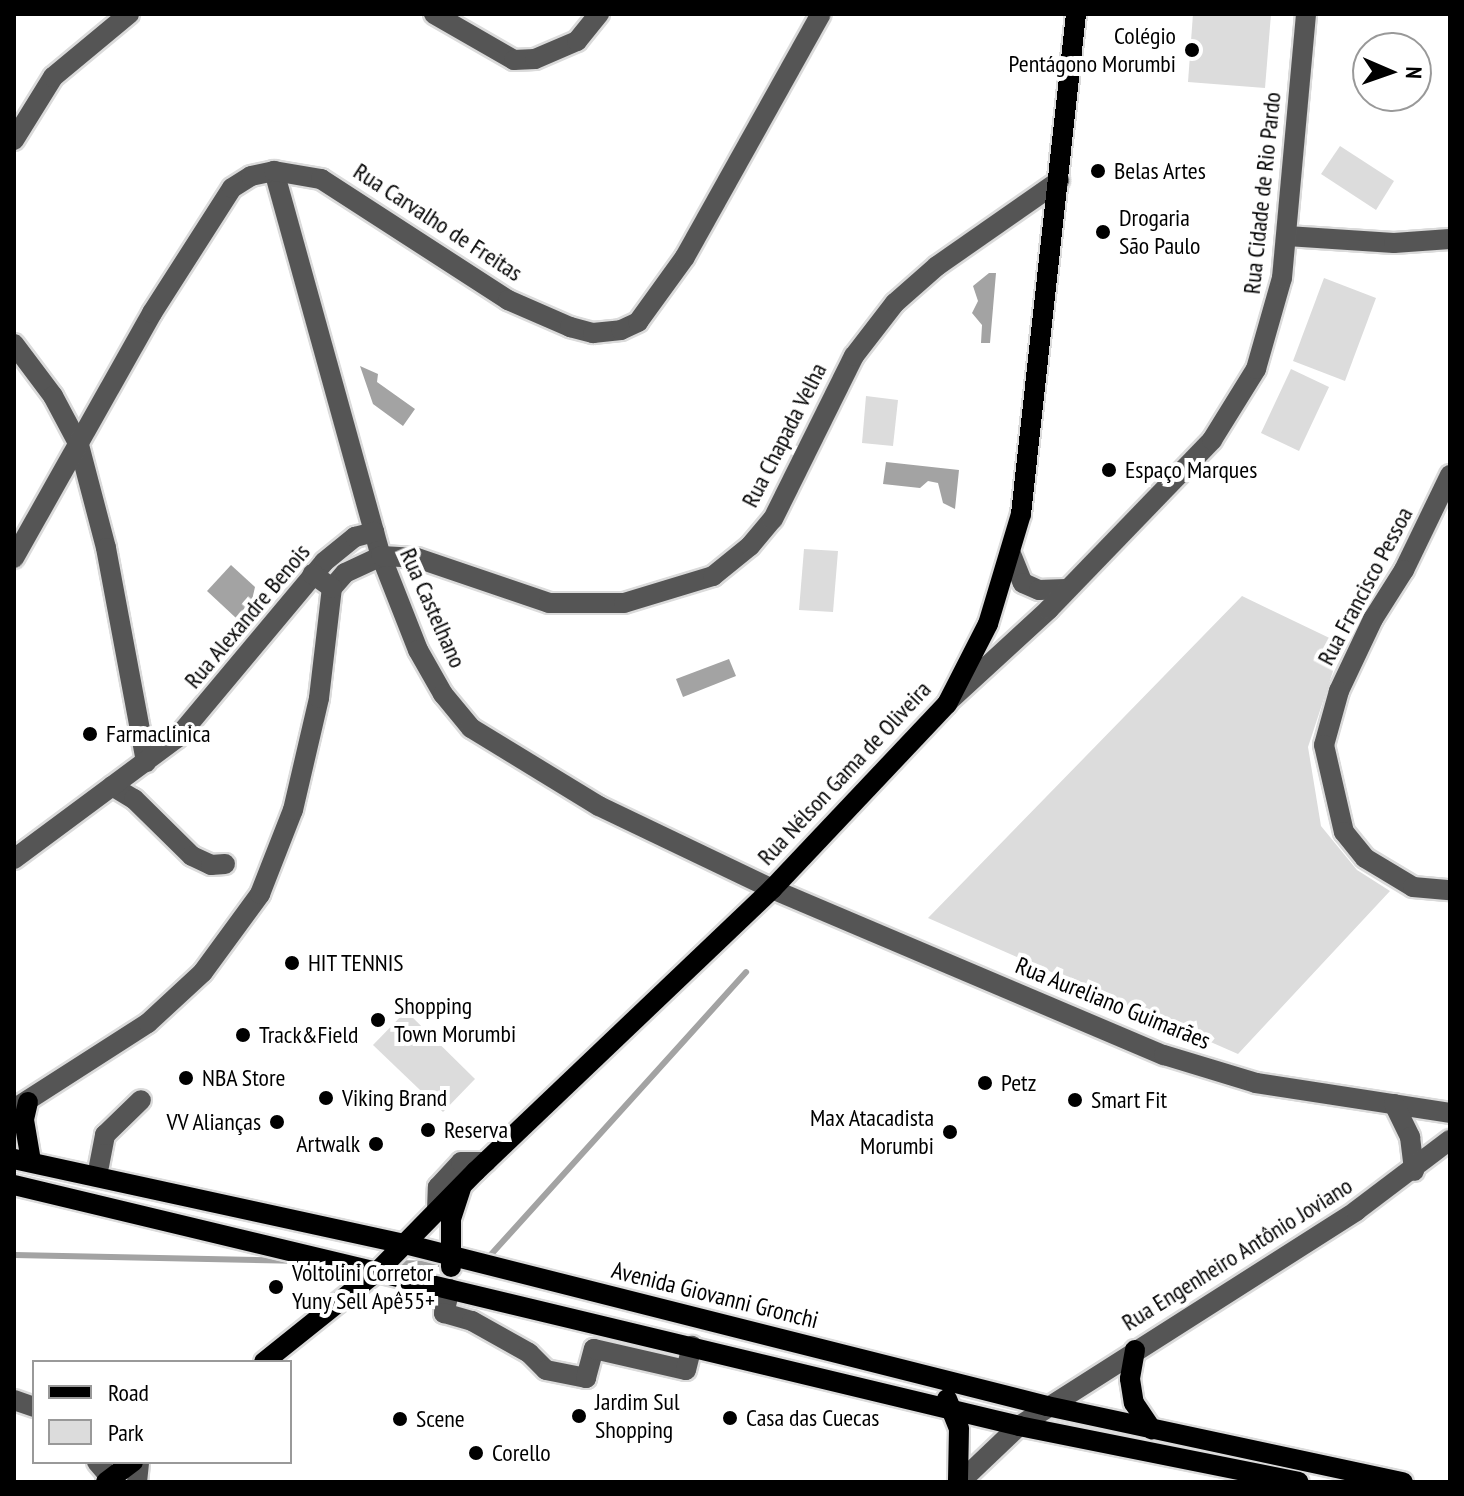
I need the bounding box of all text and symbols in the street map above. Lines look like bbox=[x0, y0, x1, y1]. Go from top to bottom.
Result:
place label: Colégio Pentágono Morumbi bbox=[1009, 22, 1176, 78]
north arrow bbox=[1352, 32, 1432, 112]
marker: Colégio Pentágono Morumbi bbox=[1183, 41, 1201, 59]
text: N bbox=[1400, 66, 1428, 79]
street label: Rua Cidade de Rio Pardo bbox=[1237, 91, 1287, 295]
street label: Rua Carvalho de Freitas bbox=[348, 157, 528, 287]
place label: Belas Artes bbox=[1114, 157, 1207, 185]
marker: Belas Artes bbox=[1089, 162, 1107, 180]
place label: Drogaria São Paulo bbox=[1119, 204, 1200, 260]
marker: Drogaria São Paulo bbox=[1094, 223, 1112, 241]
street label: Rua Chapada Velha bbox=[735, 358, 833, 512]
place label: Espaço Marques bbox=[1125, 456, 1257, 484]
marker: Espaço Marques bbox=[1100, 461, 1118, 479]
street label: Rua Francisco Pessoa bbox=[1311, 502, 1419, 670]
street label: Rua Alexandre Benois bbox=[178, 538, 316, 694]
street label: Rua Castelhano bbox=[394, 544, 472, 672]
street label: Rua Nélson Gama de Oliveira bbox=[751, 675, 937, 871]
place label: Farmaclinica bbox=[106, 720, 211, 748]
marker: Farmaclinica bbox=[81, 725, 99, 743]
place label: HIT TENNIS bbox=[308, 949, 405, 977]
street label: Rua Aureliano Guimarães bbox=[1011, 951, 1215, 1055]
marker: HIT TENNIS bbox=[283, 954, 301, 972]
place label: Shopping Town Morumbi bbox=[394, 992, 516, 1048]
marker: Shopping Town Morumbi bbox=[369, 1011, 387, 1029]
place label: Track&Field bbox=[259, 1021, 358, 1049]
marker: Track&Field bbox=[234, 1026, 252, 1044]
place label: NBA Store bbox=[202, 1064, 286, 1092]
marker: NBA Store bbox=[177, 1069, 195, 1087]
place label: Petz bbox=[1001, 1069, 1036, 1097]
marker: Petz bbox=[976, 1074, 994, 1092]
place label: Viking Brand bbox=[342, 1084, 447, 1112]
place label: Smart Fit bbox=[1091, 1086, 1167, 1114]
marker: Viking Brand bbox=[317, 1089, 335, 1107]
marker: Smart Fit bbox=[1066, 1091, 1084, 1109]
place label: Max Atacadista Morumbi bbox=[809, 1104, 934, 1160]
place label: VV Alianças bbox=[165, 1108, 261, 1136]
marker: VV Alianças bbox=[268, 1113, 286, 1131]
place label: Reserva bbox=[444, 1116, 508, 1144]
marker: Reserva bbox=[419, 1121, 437, 1139]
marker: Max Atacadista Morumbi bbox=[941, 1123, 959, 1141]
place label: Artwalk bbox=[296, 1130, 360, 1158]
marker: Artwalk bbox=[367, 1135, 385, 1153]
street label: Rua Engenheiro Antônio Joviano bbox=[1116, 1171, 1358, 1337]
street label: Avenida Giovanni Gronchi bbox=[609, 1255, 821, 1335]
place label: Voltolini Corretor Yuny Sell Apê55+ bbox=[292, 1259, 436, 1315]
marker: Voltolini Corretor Yuny Sell Apê55+ bbox=[267, 1278, 285, 1296]
legend bbox=[32, 1360, 292, 1464]
text: Road bbox=[108, 1377, 149, 1408]
place label: Jardim Sul Shopping bbox=[595, 1388, 680, 1444]
place label: Casa das Cuecas bbox=[746, 1404, 879, 1432]
place label: Scene bbox=[416, 1405, 465, 1433]
marker: Jardim Sul Shopping bbox=[570, 1407, 588, 1425]
marker: Casa das Cuecas bbox=[721, 1409, 739, 1427]
marker: Scene bbox=[391, 1410, 409, 1428]
text: Park bbox=[108, 1417, 144, 1448]
place label: Corello bbox=[492, 1439, 551, 1467]
marker: Corello bbox=[467, 1444, 485, 1462]

